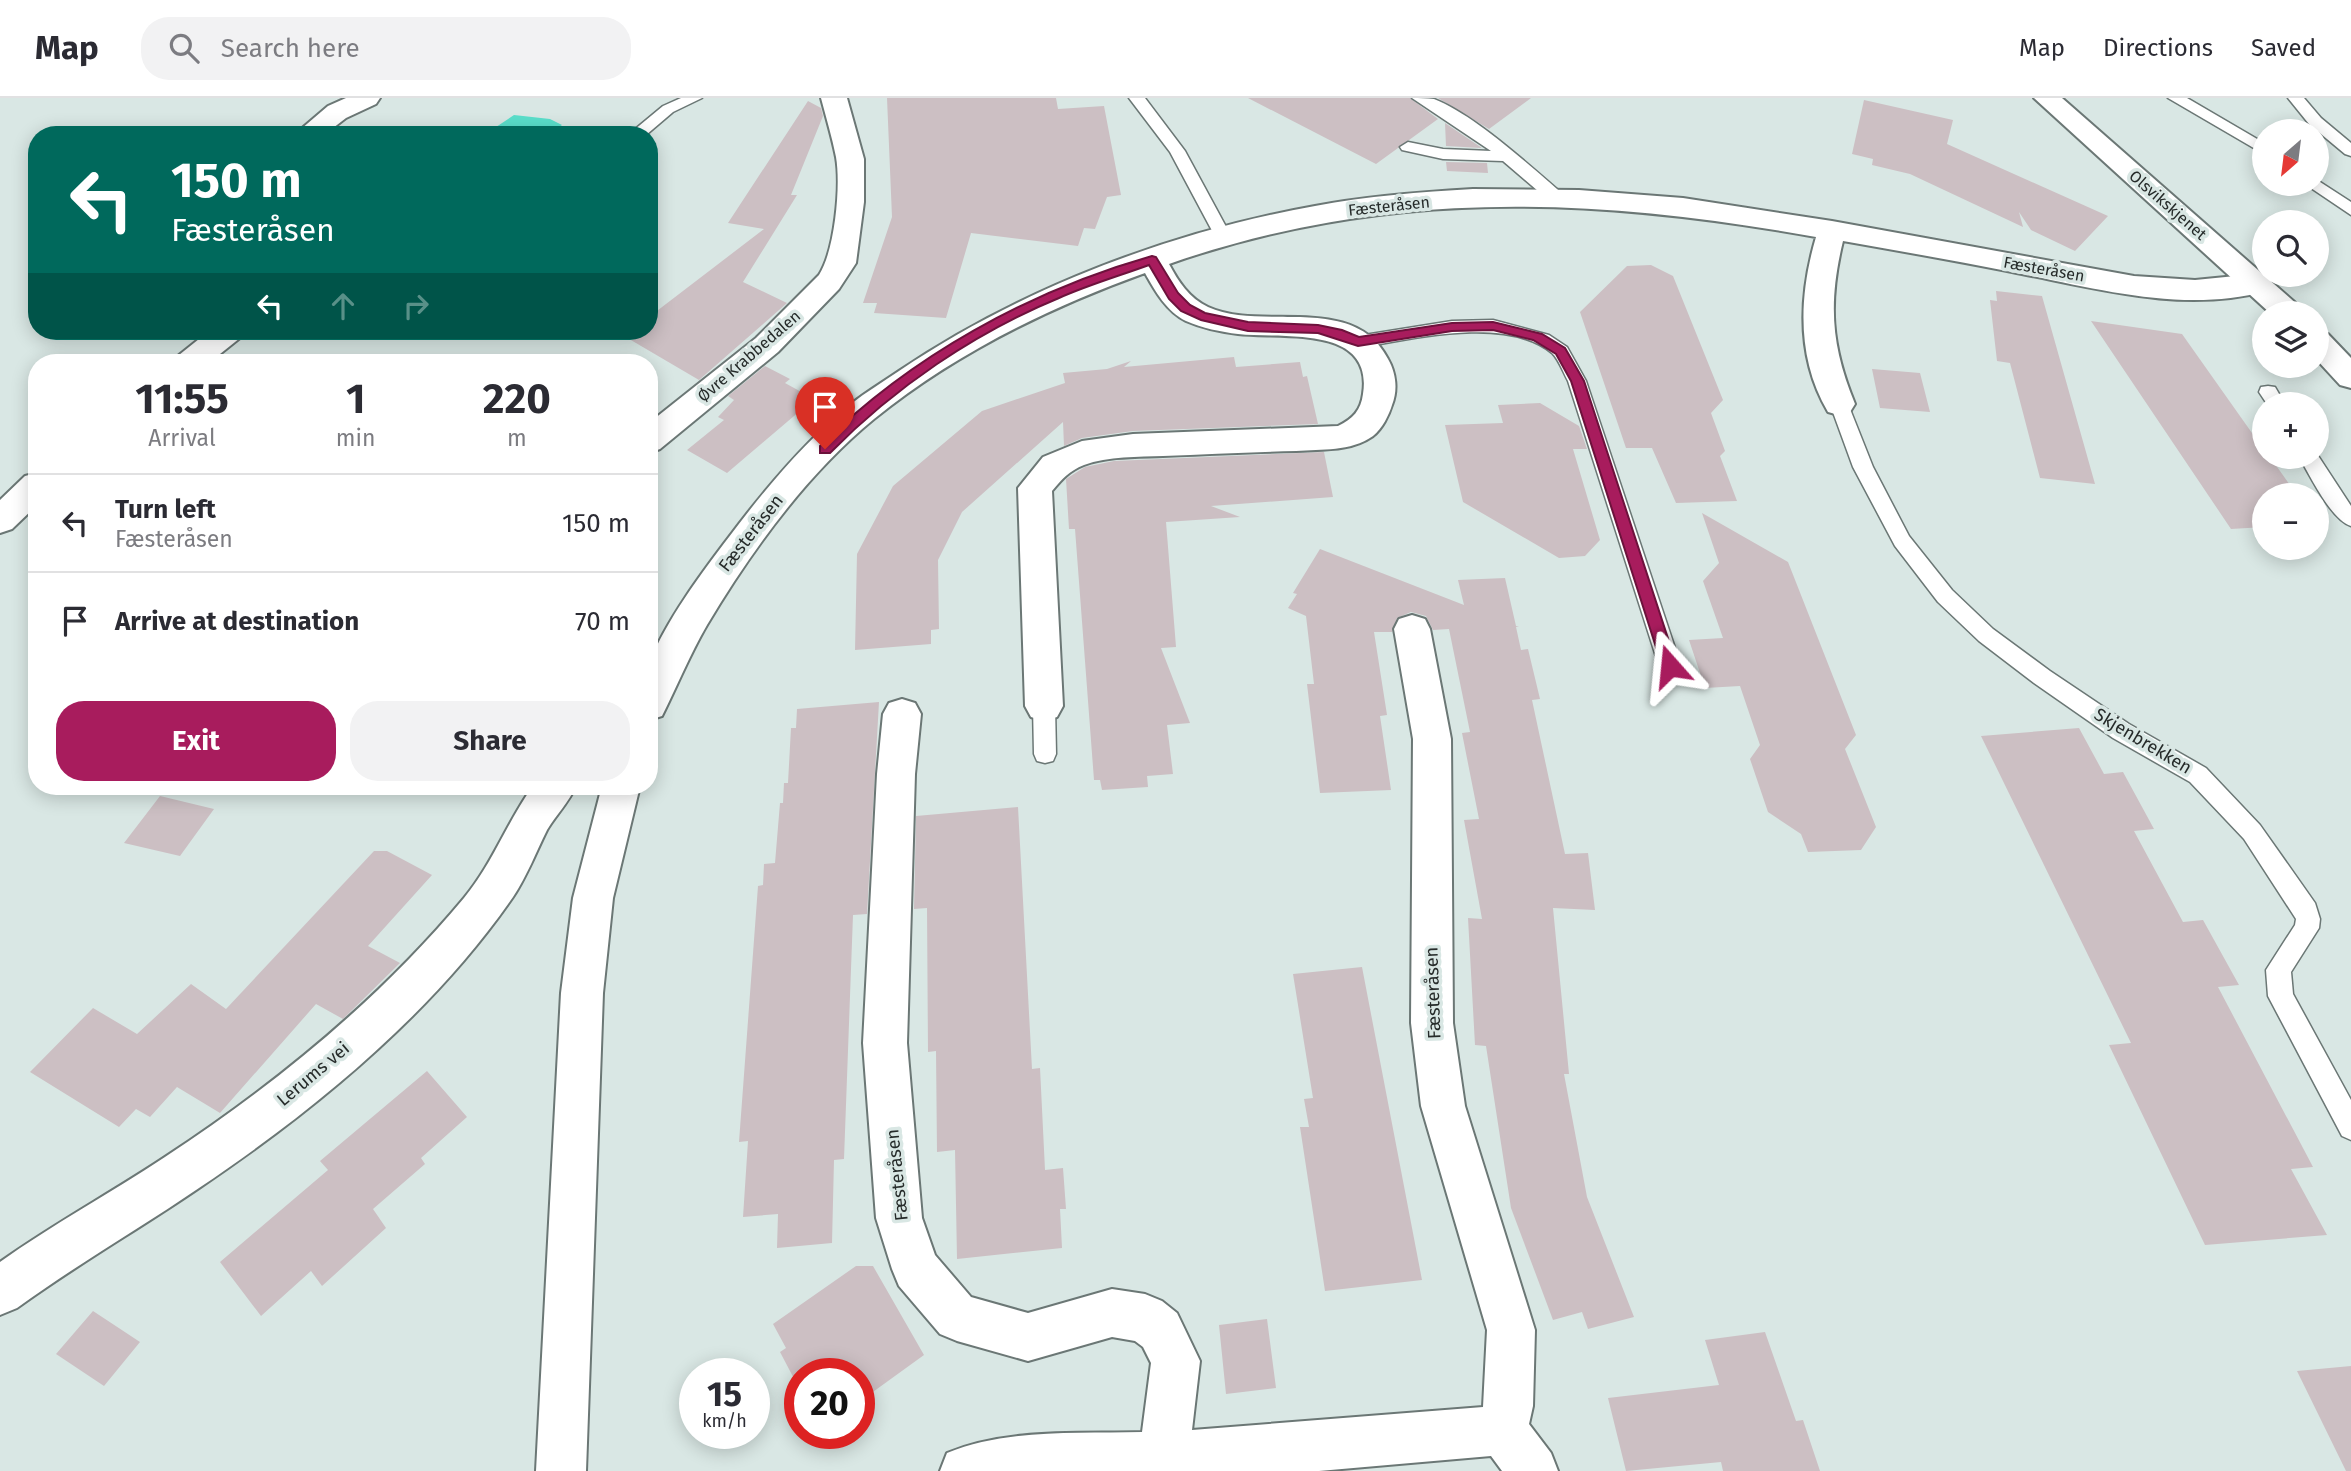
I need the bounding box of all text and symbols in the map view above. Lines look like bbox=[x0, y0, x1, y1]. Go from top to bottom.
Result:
search box bbox=[141, 17, 631, 80]
text: Map bbox=[35, 28, 99, 68]
icon: search bbox=[165, 29, 203, 67]
text: Search here bbox=[221, 33, 360, 64]
text: Map bbox=[2019, 34, 2065, 62]
text: Directions bbox=[2103, 34, 2213, 62]
text: Saved bbox=[2251, 34, 2316, 62]
north arrow bbox=[2252, 119, 2329, 196]
map controls bbox=[2252, 119, 2329, 560]
text: 150 m bbox=[171, 151, 302, 210]
icon: left bbox=[56, 154, 147, 245]
street label: Olsvikskjenet bbox=[2125, 166, 2211, 244]
street label: Fæsteråsen bbox=[1347, 192, 1431, 220]
button: search bbox=[2252, 210, 2329, 287]
text: Fæsteråsen bbox=[171, 211, 335, 249]
street label: Fæsteråsen bbox=[2002, 253, 2086, 285]
icon: left bbox=[251, 287, 289, 325]
icon: ahead bbox=[324, 287, 362, 325]
icon: right bbox=[397, 287, 435, 325]
button: layers bbox=[2252, 301, 2329, 378]
street label: Øvre Krabbedalen bbox=[694, 306, 804, 406]
text: 11:55 bbox=[135, 374, 229, 424]
text: 1 bbox=[346, 374, 365, 424]
text: 220 bbox=[483, 374, 551, 424]
pin bbox=[795, 377, 855, 449]
icon: arrive bbox=[806, 388, 844, 426]
button: + bbox=[2252, 392, 2329, 469]
text: Arrival bbox=[148, 424, 216, 452]
text: min bbox=[336, 424, 376, 452]
text: m bbox=[507, 424, 527, 452]
button: − bbox=[2252, 483, 2329, 560]
street label: Fæsteråsen bbox=[714, 490, 788, 576]
text: Turn left bbox=[115, 494, 216, 525]
icon: left bbox=[56, 504, 94, 542]
text: 150 m bbox=[562, 508, 630, 539]
text: Fæsteråsen bbox=[115, 525, 233, 553]
icon: arrive bbox=[56, 602, 94, 640]
text: Arrive at destination bbox=[115, 606, 359, 637]
text: 70 m bbox=[575, 606, 630, 637]
position arrow bbox=[1633, 629, 1707, 703]
button: Exit bbox=[56, 701, 336, 781]
button: Share bbox=[350, 701, 630, 781]
street label: Skjenbrekken bbox=[2090, 703, 2196, 779]
street label: Fæsteråsen bbox=[1420, 947, 1446, 1039]
street label: Lerums vei bbox=[272, 1037, 354, 1111]
street label: Fæsteråsen bbox=[881, 1128, 913, 1222]
speed limit sign: 20 bbox=[784, 1358, 875, 1449]
text: 15 bbox=[707, 1373, 742, 1415]
text: km/h bbox=[702, 1410, 747, 1432]

